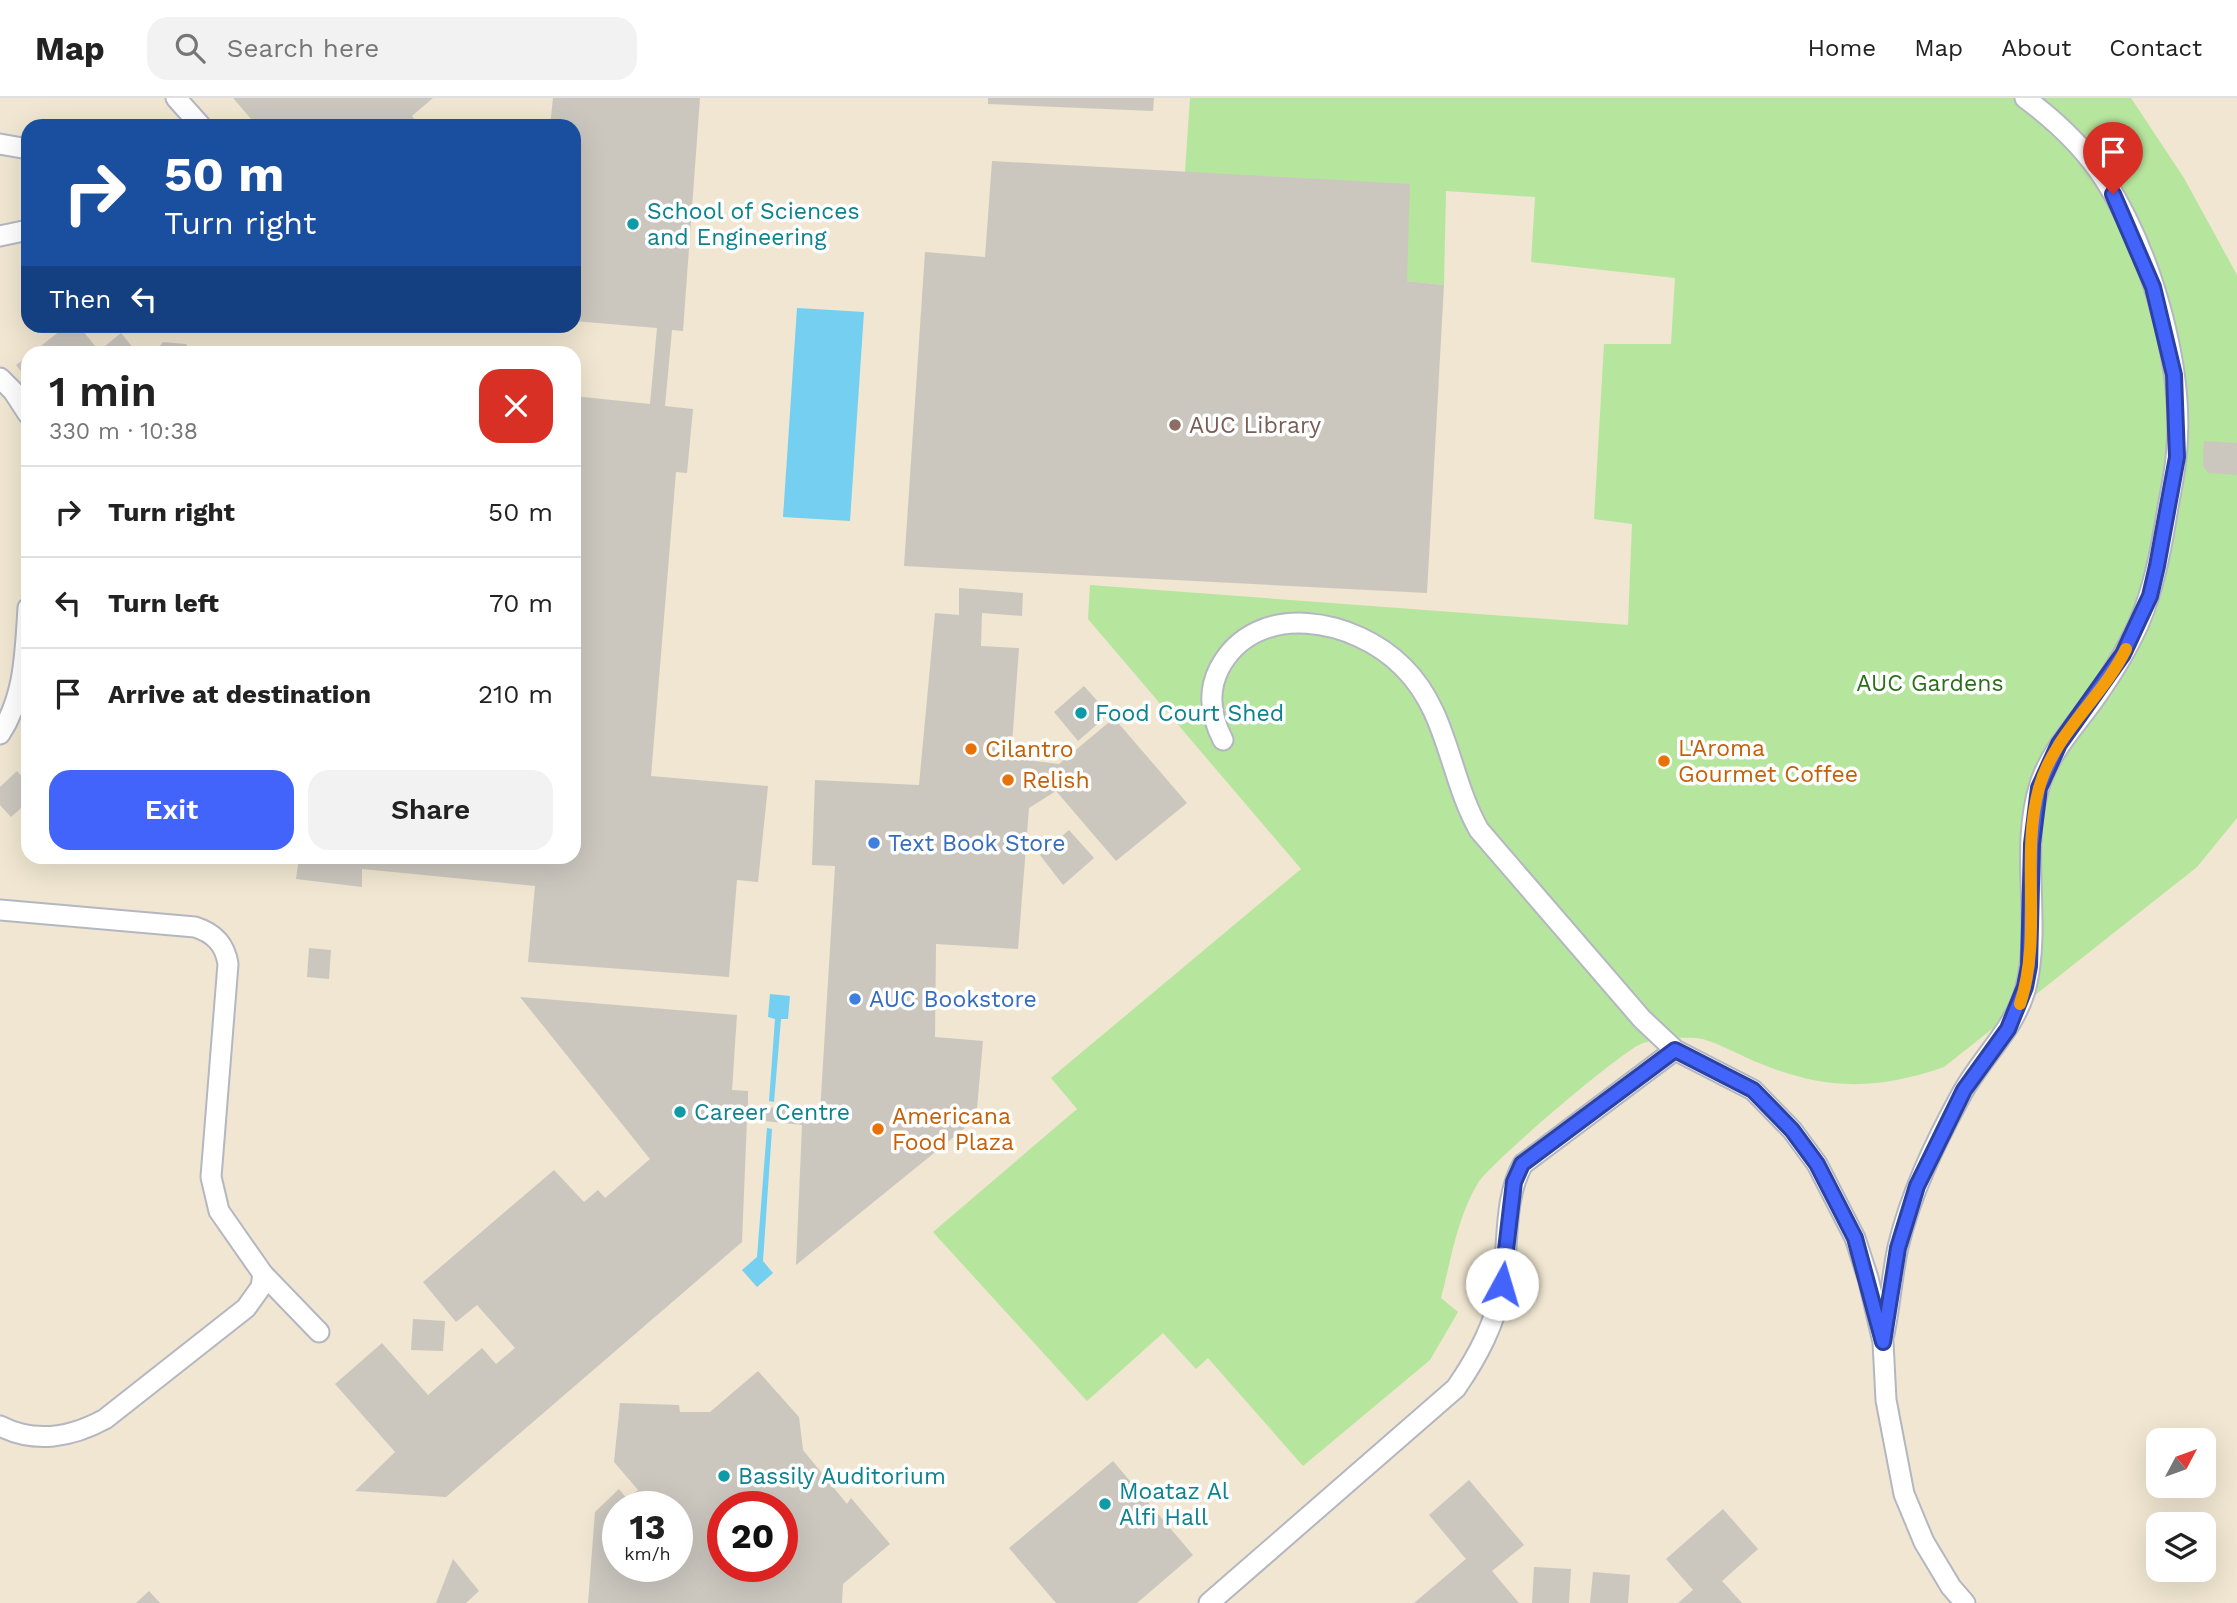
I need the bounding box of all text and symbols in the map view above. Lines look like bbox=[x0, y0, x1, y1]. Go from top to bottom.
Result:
search box bbox=[147, 17, 637, 80]
text: Map bbox=[35, 29, 105, 68]
icon: search bbox=[171, 29, 209, 67]
text: Search here bbox=[227, 33, 379, 63]
text: Home bbox=[1808, 34, 1876, 62]
text: Map bbox=[1914, 34, 1963, 62]
text: About bbox=[2001, 34, 2071, 62]
text: Contact bbox=[2109, 34, 2202, 62]
pin bbox=[2083, 122, 2143, 194]
icon: arrive bbox=[2094, 133, 2132, 171]
text: 50 m bbox=[164, 145, 284, 203]
icon: right bbox=[49, 147, 140, 238]
place label: School of Sciences and Engineering bbox=[647, 198, 860, 251]
text: Turn right bbox=[164, 204, 316, 242]
marker: School of Sciences and Engineering bbox=[625, 216, 641, 232]
icon: left bbox=[125, 280, 163, 318]
text: Then bbox=[49, 284, 111, 314]
text: 1 min bbox=[49, 367, 157, 416]
button: close bbox=[479, 369, 553, 443]
place label: AUC Library bbox=[1189, 412, 1321, 439]
marker: AUC Library bbox=[1167, 417, 1183, 433]
text: 330 m · 10:38 bbox=[49, 418, 198, 445]
icon: right bbox=[49, 493, 87, 531]
text: Turn right bbox=[108, 497, 235, 527]
text: 50 m bbox=[488, 497, 553, 527]
icon: left bbox=[49, 584, 87, 622]
text: Turn left bbox=[108, 588, 219, 618]
text: 70 m bbox=[489, 588, 553, 618]
park label: AUC Gardens bbox=[1856, 670, 2004, 697]
icon: arrive bbox=[49, 675, 87, 713]
text: Arrive at destination bbox=[108, 679, 371, 709]
text: 210 m bbox=[478, 679, 553, 709]
place label: Food Court Shed bbox=[1095, 700, 1284, 727]
marker: Food Court Shed bbox=[1073, 705, 1089, 721]
place label: L'Aroma Gourmet Coffee bbox=[1678, 735, 1858, 788]
place label: Cilantro bbox=[985, 736, 1073, 763]
marker: Cilantro bbox=[963, 741, 979, 757]
marker: L'Aroma Gourmet Coffee bbox=[1656, 753, 1672, 769]
place label: Relish bbox=[1022, 767, 1090, 794]
button: Exit bbox=[49, 770, 294, 850]
button: Share bbox=[308, 770, 553, 850]
marker: Relish bbox=[1000, 772, 1016, 788]
place label: Text Book Store bbox=[888, 830, 1065, 857]
marker: Text Book Store bbox=[866, 835, 882, 851]
place label: AUC Bookstore bbox=[869, 986, 1037, 1013]
marker: AUC Bookstore bbox=[847, 991, 863, 1007]
place label: Career Centre bbox=[694, 1099, 850, 1126]
place label: Americana Food Plaza bbox=[892, 1103, 1014, 1156]
marker: Career Centre bbox=[672, 1104, 688, 1120]
marker: Americana Food Plaza bbox=[870, 1121, 886, 1137]
position arrow bbox=[1465, 1247, 1539, 1321]
north arrow bbox=[2146, 1428, 2216, 1498]
map controls bbox=[2146, 1428, 2216, 1582]
place label: Bassily Auditorium bbox=[738, 1463, 946, 1490]
marker: Bassily Auditorium bbox=[716, 1468, 732, 1484]
place label: Moataz Al Alfi Hall bbox=[1119, 1478, 1229, 1531]
speed limit sign: 20 bbox=[707, 1491, 798, 1582]
marker: Moataz Al Alfi Hall bbox=[1097, 1496, 1113, 1512]
text: 13 bbox=[630, 1506, 665, 1548]
button: layers bbox=[2146, 1512, 2216, 1582]
text: km/h bbox=[624, 1543, 671, 1564]

